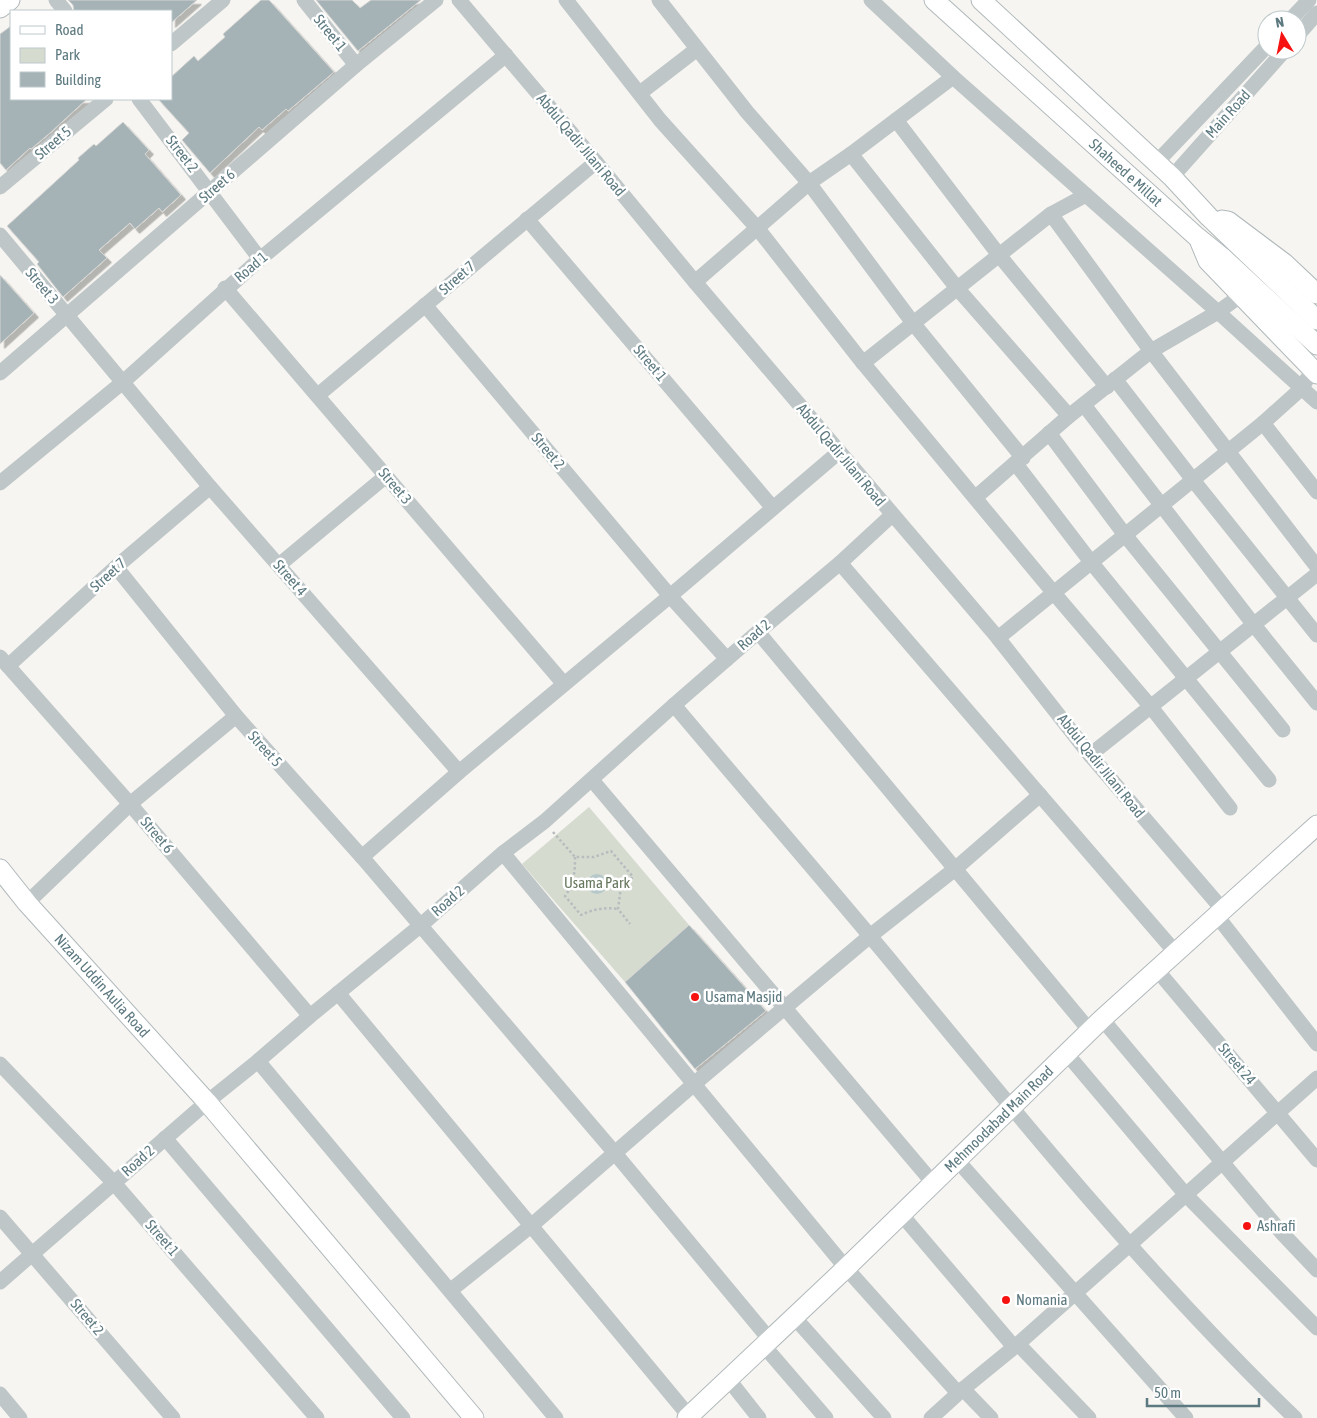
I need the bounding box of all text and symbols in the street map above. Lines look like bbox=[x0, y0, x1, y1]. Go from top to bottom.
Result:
legend bbox=[10, 10, 172, 100]
north arrow bbox=[1257, 10, 1307, 60]
street label: Street 1 bbox=[311, 11, 350, 54]
text: N bbox=[1274, 14, 1285, 31]
text: Road bbox=[55, 21, 84, 38]
text: Park bbox=[55, 46, 80, 63]
text: Building bbox=[55, 71, 101, 88]
street label: Main Road bbox=[1202, 86, 1254, 141]
street label: Abdul Qadir Jilani Road bbox=[534, 90, 629, 199]
street label: Street 5 bbox=[31, 123, 74, 163]
street label: Street 2 bbox=[163, 132, 202, 175]
street label: Shaheed e Millat bbox=[1086, 135, 1166, 210]
street label: Street 6 bbox=[195, 165, 238, 206]
street label: Road 1 bbox=[231, 248, 271, 285]
street label: Street 7 bbox=[435, 257, 478, 298]
street label: Street 3 bbox=[22, 264, 62, 307]
street label: Street 1 bbox=[630, 341, 670, 384]
street label: Abdul Qadir Jilani Road bbox=[794, 400, 889, 509]
street label: Street 2 bbox=[528, 429, 568, 472]
street label: Street 3 bbox=[375, 464, 415, 507]
street label: Street 7 bbox=[86, 554, 129, 595]
street label: Street 4 bbox=[270, 556, 311, 599]
street label: Road 2 bbox=[734, 616, 773, 653]
street label: Abdul Qadir Jilani Road bbox=[1054, 711, 1148, 821]
street label: Street 5 bbox=[245, 727, 286, 770]
street label: Street 6 bbox=[137, 813, 177, 856]
park label: Usama Park bbox=[564, 874, 630, 891]
street label: Road 2 bbox=[428, 882, 467, 919]
street label: Nizam Uddin Aulia Road bbox=[51, 930, 153, 1041]
place label: Usama Masjid bbox=[705, 988, 782, 1005]
marker: Usama Masjid bbox=[689, 991, 701, 1003]
street label: Street 24 bbox=[1215, 1039, 1260, 1088]
street label: Mehmoodabad Main Road bbox=[941, 1062, 1057, 1175]
street label: Road 2 bbox=[118, 1142, 157, 1180]
street label: Street 1 bbox=[142, 1216, 183, 1259]
place label: Ashrafi bbox=[1257, 1217, 1296, 1234]
marker: Ashrafi bbox=[1241, 1220, 1253, 1232]
place label: Nomania bbox=[1016, 1291, 1067, 1308]
marker: Nomania bbox=[1000, 1294, 1012, 1306]
street label: Street 2 bbox=[67, 1295, 107, 1338]
scale bar bbox=[1147, 1376, 1260, 1408]
text: 50 m bbox=[1154, 1384, 1181, 1401]

